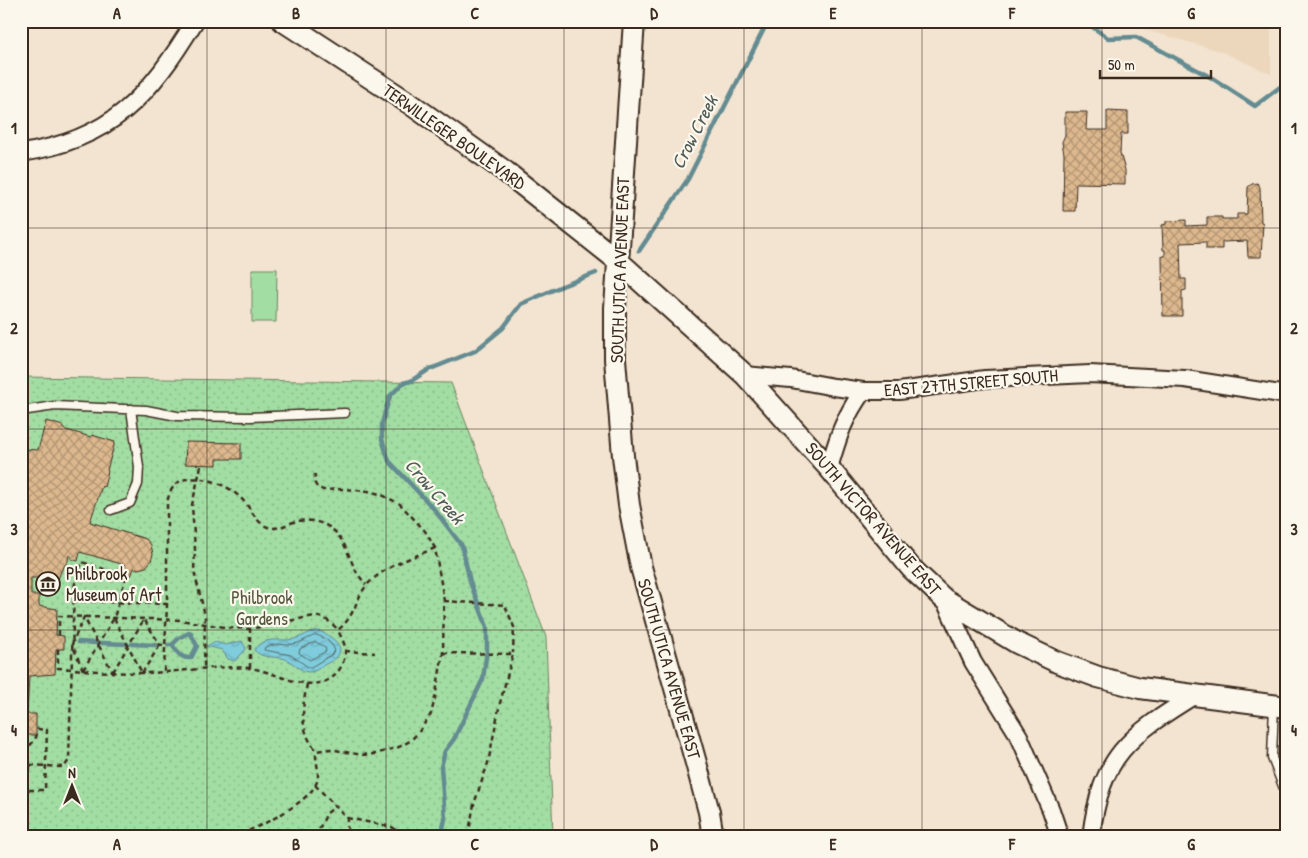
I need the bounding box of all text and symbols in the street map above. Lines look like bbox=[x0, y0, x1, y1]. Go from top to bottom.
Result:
text: A bbox=[113, 2, 121, 24]
text: B bbox=[292, 2, 300, 24]
text: C bbox=[471, 2, 480, 24]
text: D bbox=[650, 2, 658, 24]
text: E bbox=[829, 2, 837, 24]
text: F bbox=[1008, 2, 1016, 24]
text: G bbox=[1187, 2, 1195, 24]
scale bar bbox=[1100, 48, 1212, 80]
text: 50 m bbox=[1108, 54, 1135, 75]
street label: TERWILLEGER BOULEVARD bbox=[378, 78, 531, 196]
water label: Crow Creek bbox=[664, 89, 725, 173]
text: 1 bbox=[11, 117, 17, 139]
text: 1 bbox=[1291, 117, 1297, 139]
street label: SOUTH UTICA AVENUE EAST bbox=[604, 176, 635, 364]
text: 2 bbox=[10, 317, 18, 339]
text: 2 bbox=[1290, 317, 1298, 339]
street label: EAST 27TH STREET SOUTH bbox=[883, 362, 1059, 403]
street label: SOUTH VICTOR AVENUE EAST bbox=[800, 437, 947, 601]
water label: Crow Creek bbox=[399, 453, 472, 531]
text: 3 bbox=[10, 518, 18, 540]
text: 3 bbox=[1290, 518, 1298, 540]
place label: Philbrook Museum of Art bbox=[66, 561, 162, 607]
museum icon: Philbrook Museum of Art bbox=[35, 571, 61, 597]
street label: SOUTH UTICA AVENUE EAST bbox=[632, 576, 707, 762]
park label: Philbrook Gardens bbox=[231, 585, 293, 631]
text: 4 bbox=[11, 719, 17, 741]
text: 4 bbox=[1291, 719, 1297, 741]
north arrow bbox=[48, 760, 98, 810]
text: N bbox=[68, 763, 76, 782]
text: A bbox=[113, 833, 121, 855]
text: B bbox=[292, 833, 300, 855]
text: C bbox=[471, 833, 480, 855]
text: D bbox=[650, 833, 658, 855]
text: E bbox=[829, 833, 837, 855]
text: F bbox=[1008, 833, 1016, 855]
text: G bbox=[1187, 833, 1195, 855]

